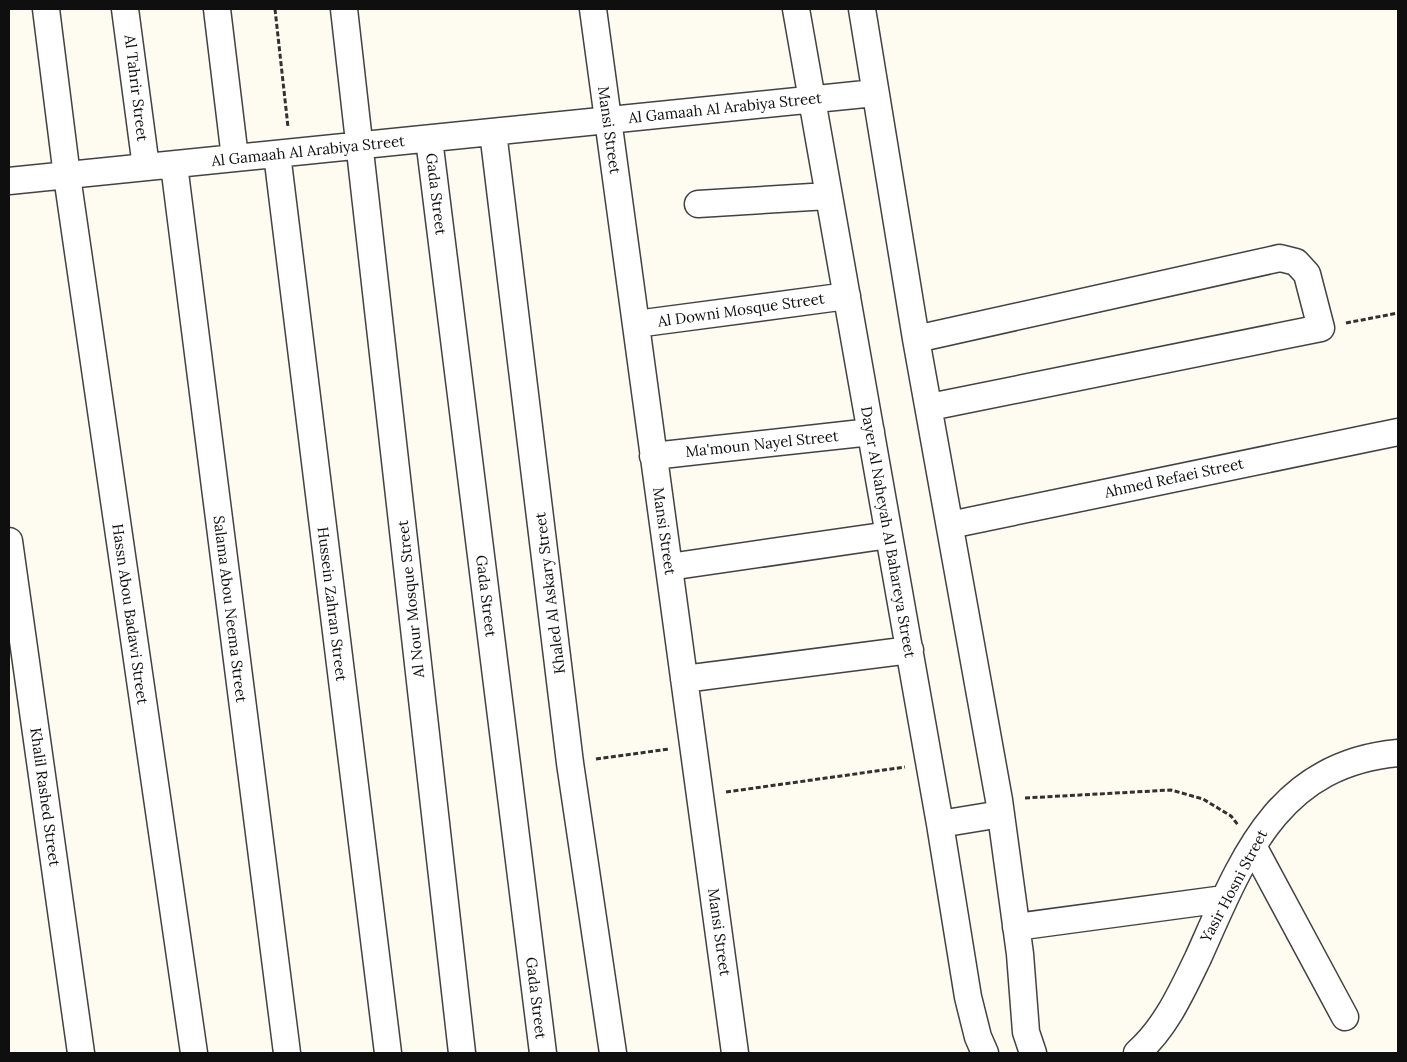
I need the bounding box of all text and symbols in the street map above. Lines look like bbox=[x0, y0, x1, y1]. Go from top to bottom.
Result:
street label: Al Tahrir Street bbox=[120, 33, 152, 142]
street label: Mansi Street bbox=[594, 85, 625, 175]
street label: Al Gamaah Al Arabiya Street bbox=[626, 88, 823, 127]
street label: Al Gamaah Al Arabiya Street bbox=[209, 131, 406, 170]
street label: Gada Street bbox=[422, 152, 451, 236]
street label: Al Downi Mosque Street bbox=[655, 288, 826, 331]
street label: Dayer Al Naheyah Al Bahareya Street bbox=[857, 405, 920, 659]
street label: Ma'moun Nayel Street bbox=[684, 426, 840, 461]
street label: Ahmed Refaei Street bbox=[1102, 453, 1245, 502]
street label: Mansi Street bbox=[649, 486, 680, 576]
street label: Khaled Al Askary Street bbox=[530, 511, 569, 675]
street label: Salama Abou Neema Street bbox=[210, 514, 251, 704]
street label: Al Nour Mosque Street bbox=[393, 519, 428, 680]
street label: Hassn Abou Badawi Street bbox=[108, 522, 153, 706]
street label: Hussein Zahran Street bbox=[314, 526, 351, 682]
street label: Gada Street bbox=[472, 554, 501, 638]
street label: Khalil Rashed Street bbox=[26, 726, 65, 868]
street label: Yasir Hosni Street bbox=[1195, 826, 1271, 946]
street label: Mansi Street bbox=[704, 887, 735, 977]
street label: Gada Street bbox=[522, 956, 551, 1040]

